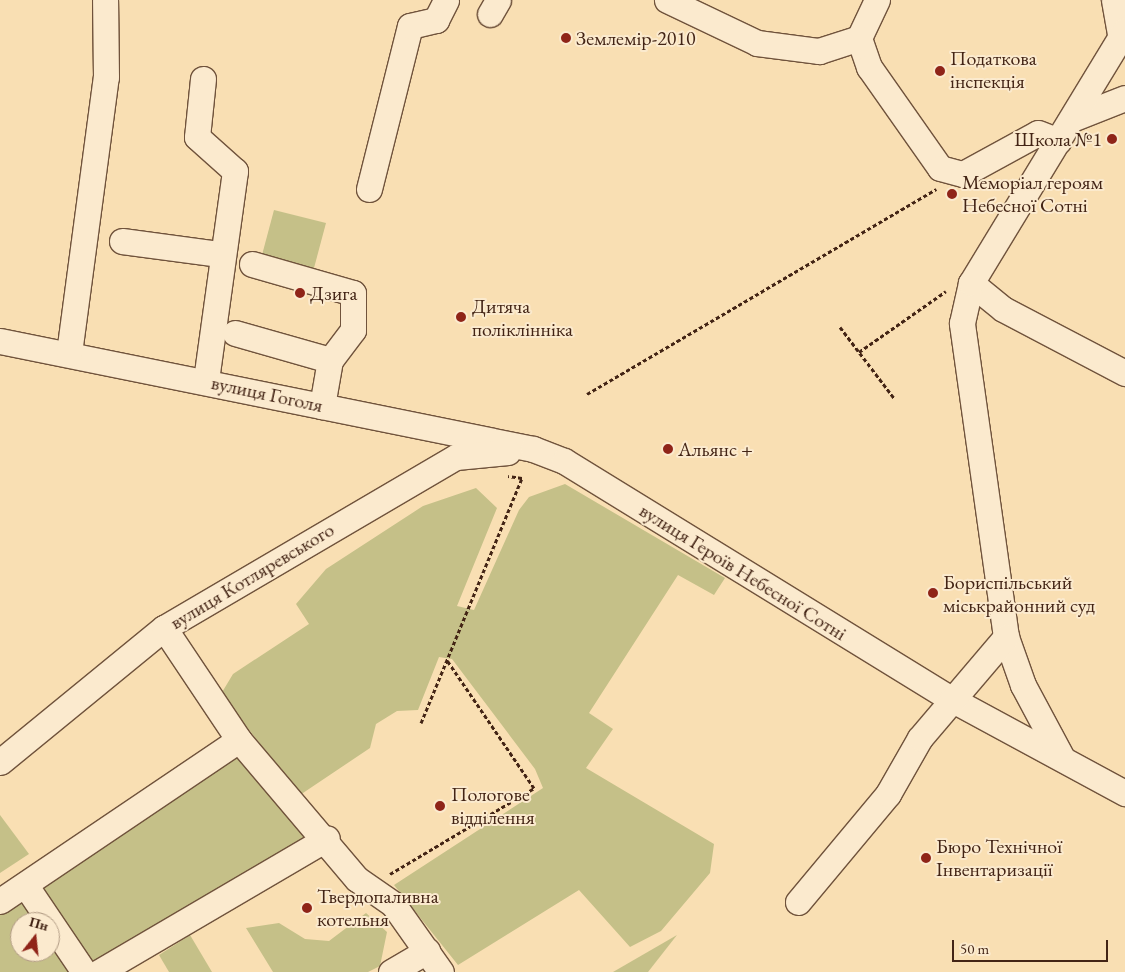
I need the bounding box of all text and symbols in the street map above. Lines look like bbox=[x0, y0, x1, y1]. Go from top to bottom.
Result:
place label: Землемір-2010 bbox=[576, 26, 696, 50]
marker: Землемір-2010 bbox=[560, 32, 572, 44]
place label: Податкова інспекція bbox=[950, 47, 1037, 94]
marker: Податкова інспекція bbox=[934, 65, 946, 77]
place label: Школа №1 bbox=[1014, 127, 1102, 151]
marker: Школа №1 bbox=[1106, 133, 1118, 145]
place label: Меморіал героям Небесної Сотні bbox=[962, 170, 1103, 217]
marker: Меморіал героям Небесної Сотні bbox=[946, 188, 958, 200]
place label: Дзига bbox=[310, 281, 357, 305]
marker: Дзига bbox=[294, 287, 306, 299]
place label: Дитяча поліклінніка bbox=[472, 294, 573, 341]
marker: Дитяча поліклінніка bbox=[454, 310, 468, 324]
street label: вулиця Гоголя bbox=[209, 370, 325, 418]
place label: Альянс + bbox=[678, 437, 753, 461]
marker: Альянс + bbox=[662, 443, 674, 455]
street label: вулиця Героїв Небесної Сотні bbox=[635, 498, 851, 646]
street label: вулиця Котляревського bbox=[166, 518, 338, 634]
place label: Бориспільський міськрайонний суд bbox=[943, 570, 1095, 617]
marker: Бориспільський міськрайонний суд bbox=[927, 587, 939, 599]
place label: Пологове відділення bbox=[451, 782, 535, 829]
marker: Пологове відділення bbox=[433, 799, 447, 813]
place label: Бюро Технічної Інвентаризації bbox=[936, 834, 1062, 881]
marker: Бюро Технічної Інвентаризації bbox=[920, 852, 932, 864]
place label: Твердопаливна котельня bbox=[317, 884, 439, 931]
marker: Твердопаливна котельня bbox=[301, 902, 313, 914]
north arrow bbox=[10, 912, 60, 962]
text: Пн bbox=[27, 912, 51, 935]
scale bar bbox=[955, 930, 1111, 962]
text: 50 m bbox=[960, 939, 989, 958]

